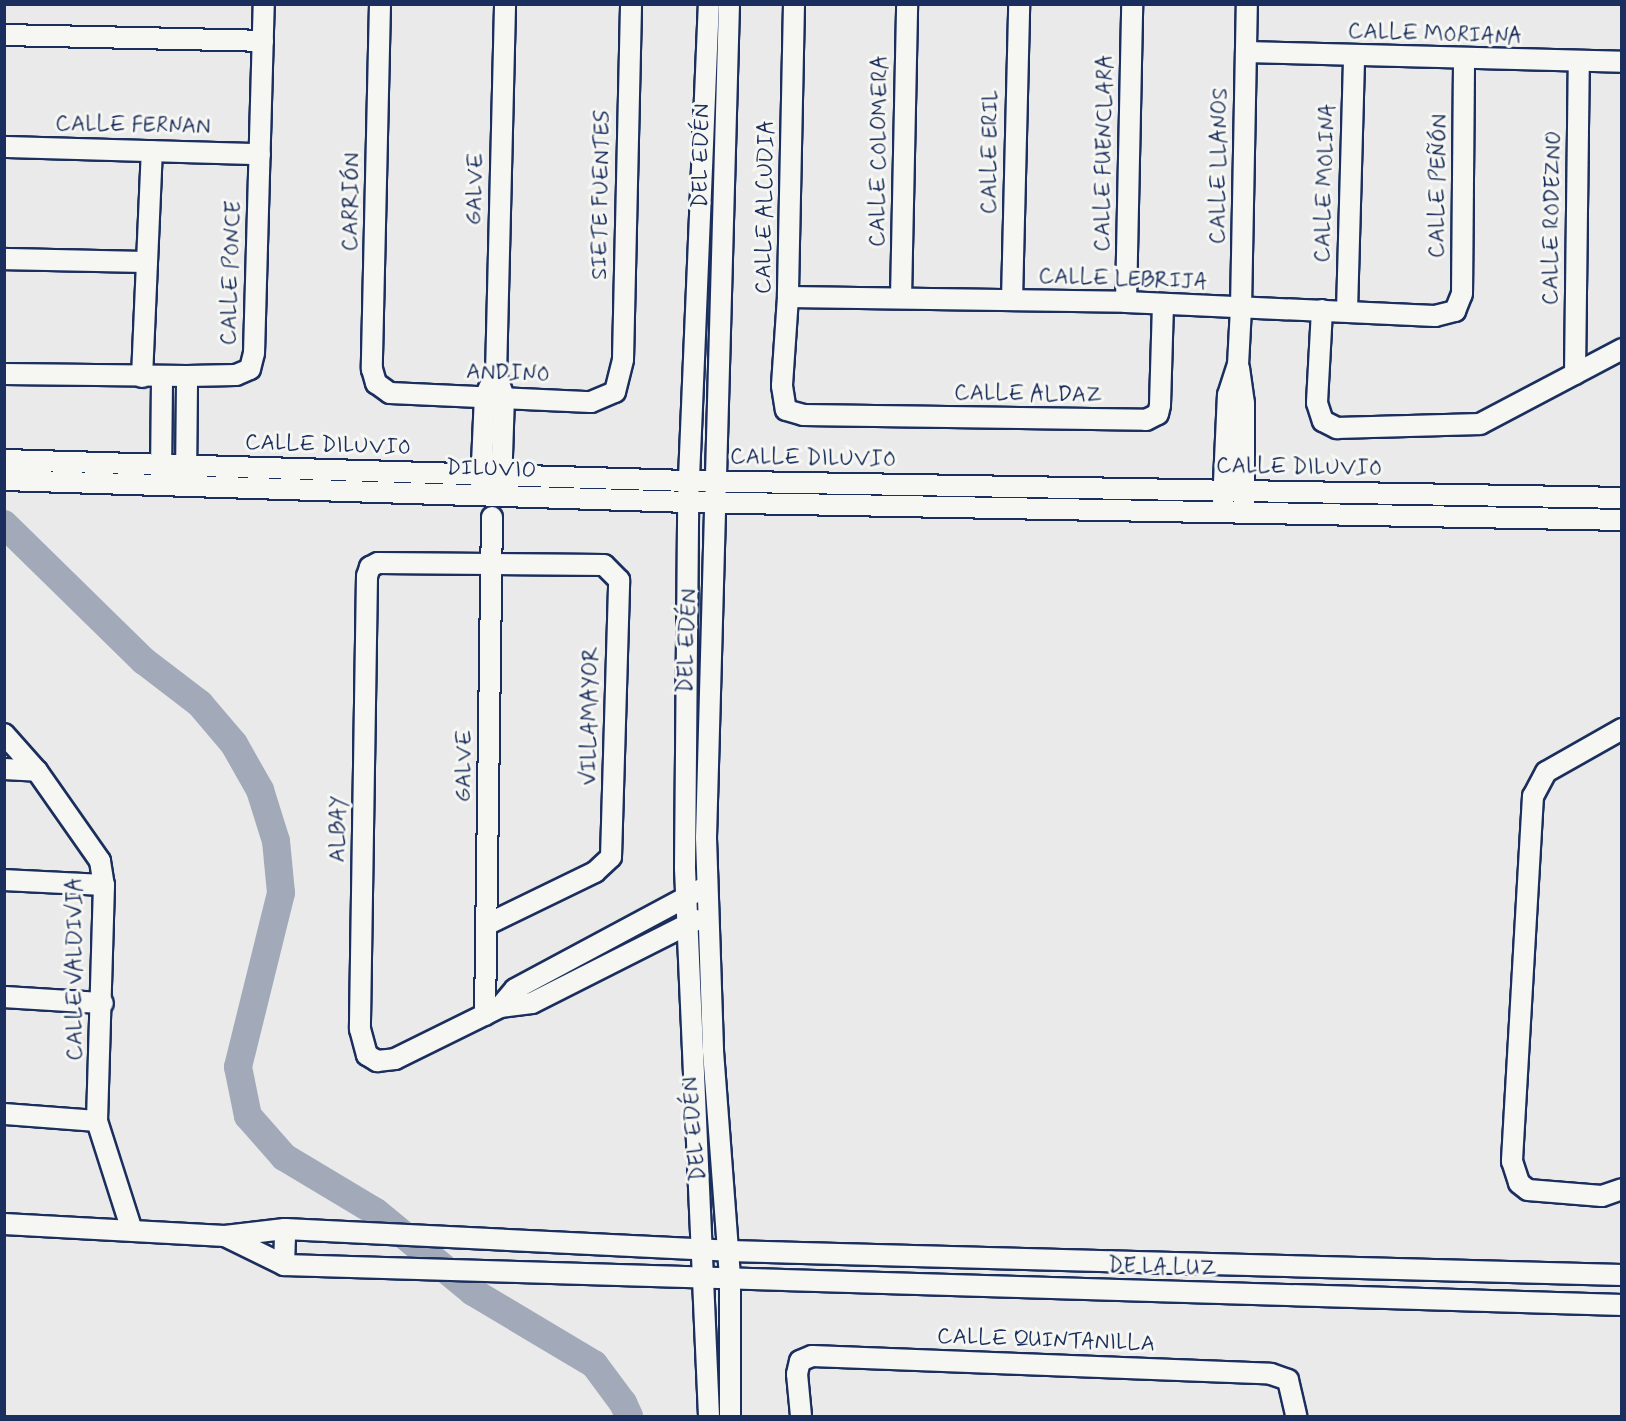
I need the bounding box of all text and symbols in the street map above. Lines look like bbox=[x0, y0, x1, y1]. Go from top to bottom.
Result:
street label: CALLE MORIANA bbox=[1346, 19, 1524, 51]
street label: CALLE FUENCLARA bbox=[1090, 52, 1120, 254]
street label: CALLE COLOMERA bbox=[865, 56, 895, 246]
street label: CALLE LLANOS bbox=[1205, 88, 1235, 244]
street label: CALLE ERIL bbox=[977, 89, 1005, 215]
street label: CALLE MOLINA bbox=[1310, 101, 1342, 265]
street label: DEL EDÉN bbox=[688, 105, 716, 207]
street label: SIETE FUENTES bbox=[587, 110, 617, 280]
street label: CALLE FERNAN bbox=[55, 111, 211, 141]
street label: CALLE PEÑÓN bbox=[1425, 113, 1453, 259]
street label: CALLE ALCUDIA bbox=[751, 123, 781, 291]
street label: CALLE RODEZNO bbox=[1538, 129, 1568, 307]
street label: CARRIÓN bbox=[338, 152, 366, 252]
street label: GALVE bbox=[462, 152, 490, 226]
street label: CALLE PONCE bbox=[216, 198, 248, 348]
street label: CALLE LEBRIJA bbox=[1037, 264, 1209, 296]
street label: ANDINO bbox=[466, 359, 550, 389]
street label: CALLE ALDAZ bbox=[954, 381, 1102, 409]
street label: CALLE DILUVIO bbox=[244, 430, 412, 462]
street label: CALLE DILUVIO bbox=[730, 444, 896, 474]
street label: CALLE DILUVIO bbox=[1216, 453, 1382, 483]
street label: DILUVIO bbox=[445, 455, 537, 485]
street label: DEL EDÉN bbox=[673, 590, 703, 692]
street label: VILLAMAYOR bbox=[577, 646, 605, 786]
street label: GALVE bbox=[451, 729, 479, 803]
street label: ALBAY bbox=[325, 795, 353, 863]
street label: CALLE VALDIVIA bbox=[63, 879, 89, 1059]
street label: DEL EDÉN bbox=[677, 1077, 713, 1181]
street label: DE LA LUZ bbox=[1107, 1253, 1217, 1283]
street label: CALLE QUINTANILLA bbox=[933, 1324, 1159, 1358]

